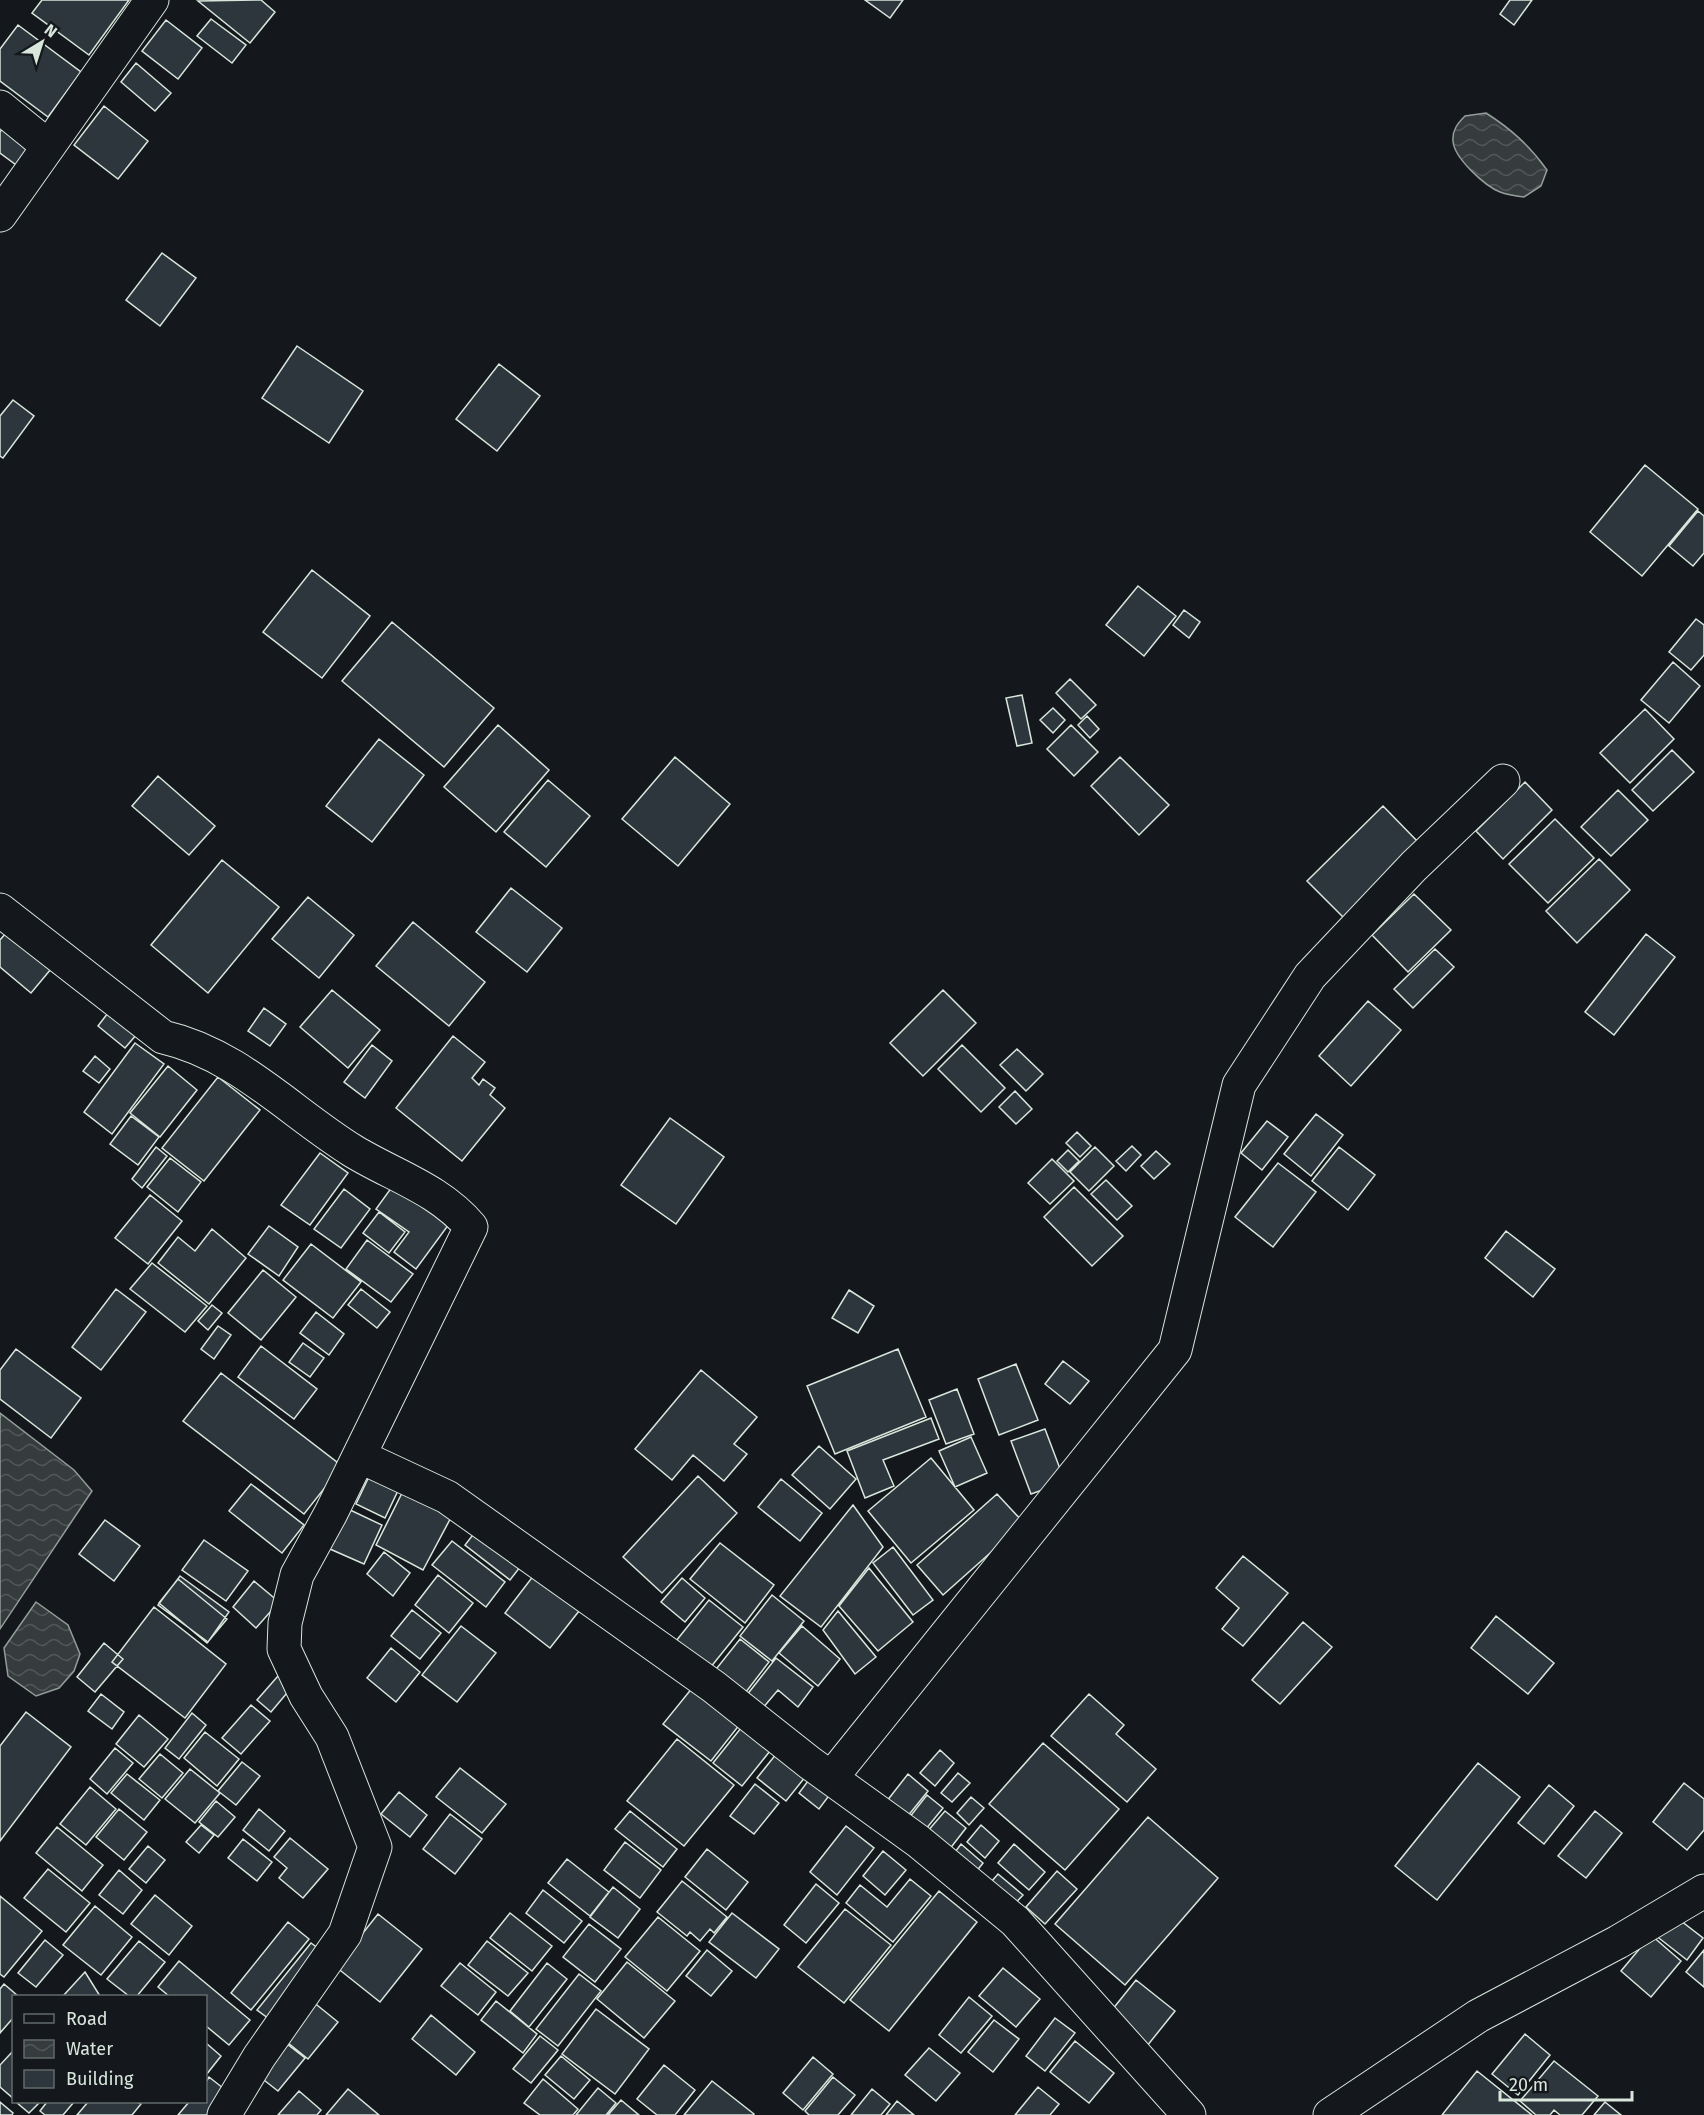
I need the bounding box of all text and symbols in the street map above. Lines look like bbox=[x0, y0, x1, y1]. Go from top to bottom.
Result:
north arrow bbox=[12, 12, 72, 72]
text: N bbox=[41, 20, 61, 41]
legend bbox=[12, 1995, 207, 2103]
text: Road bbox=[66, 2008, 108, 2030]
text: Water bbox=[66, 2038, 113, 2060]
scale bar bbox=[1500, 2064, 1632, 2102]
text: Building bbox=[66, 2068, 134, 2090]
text: 20 m bbox=[1509, 2074, 1548, 2096]

